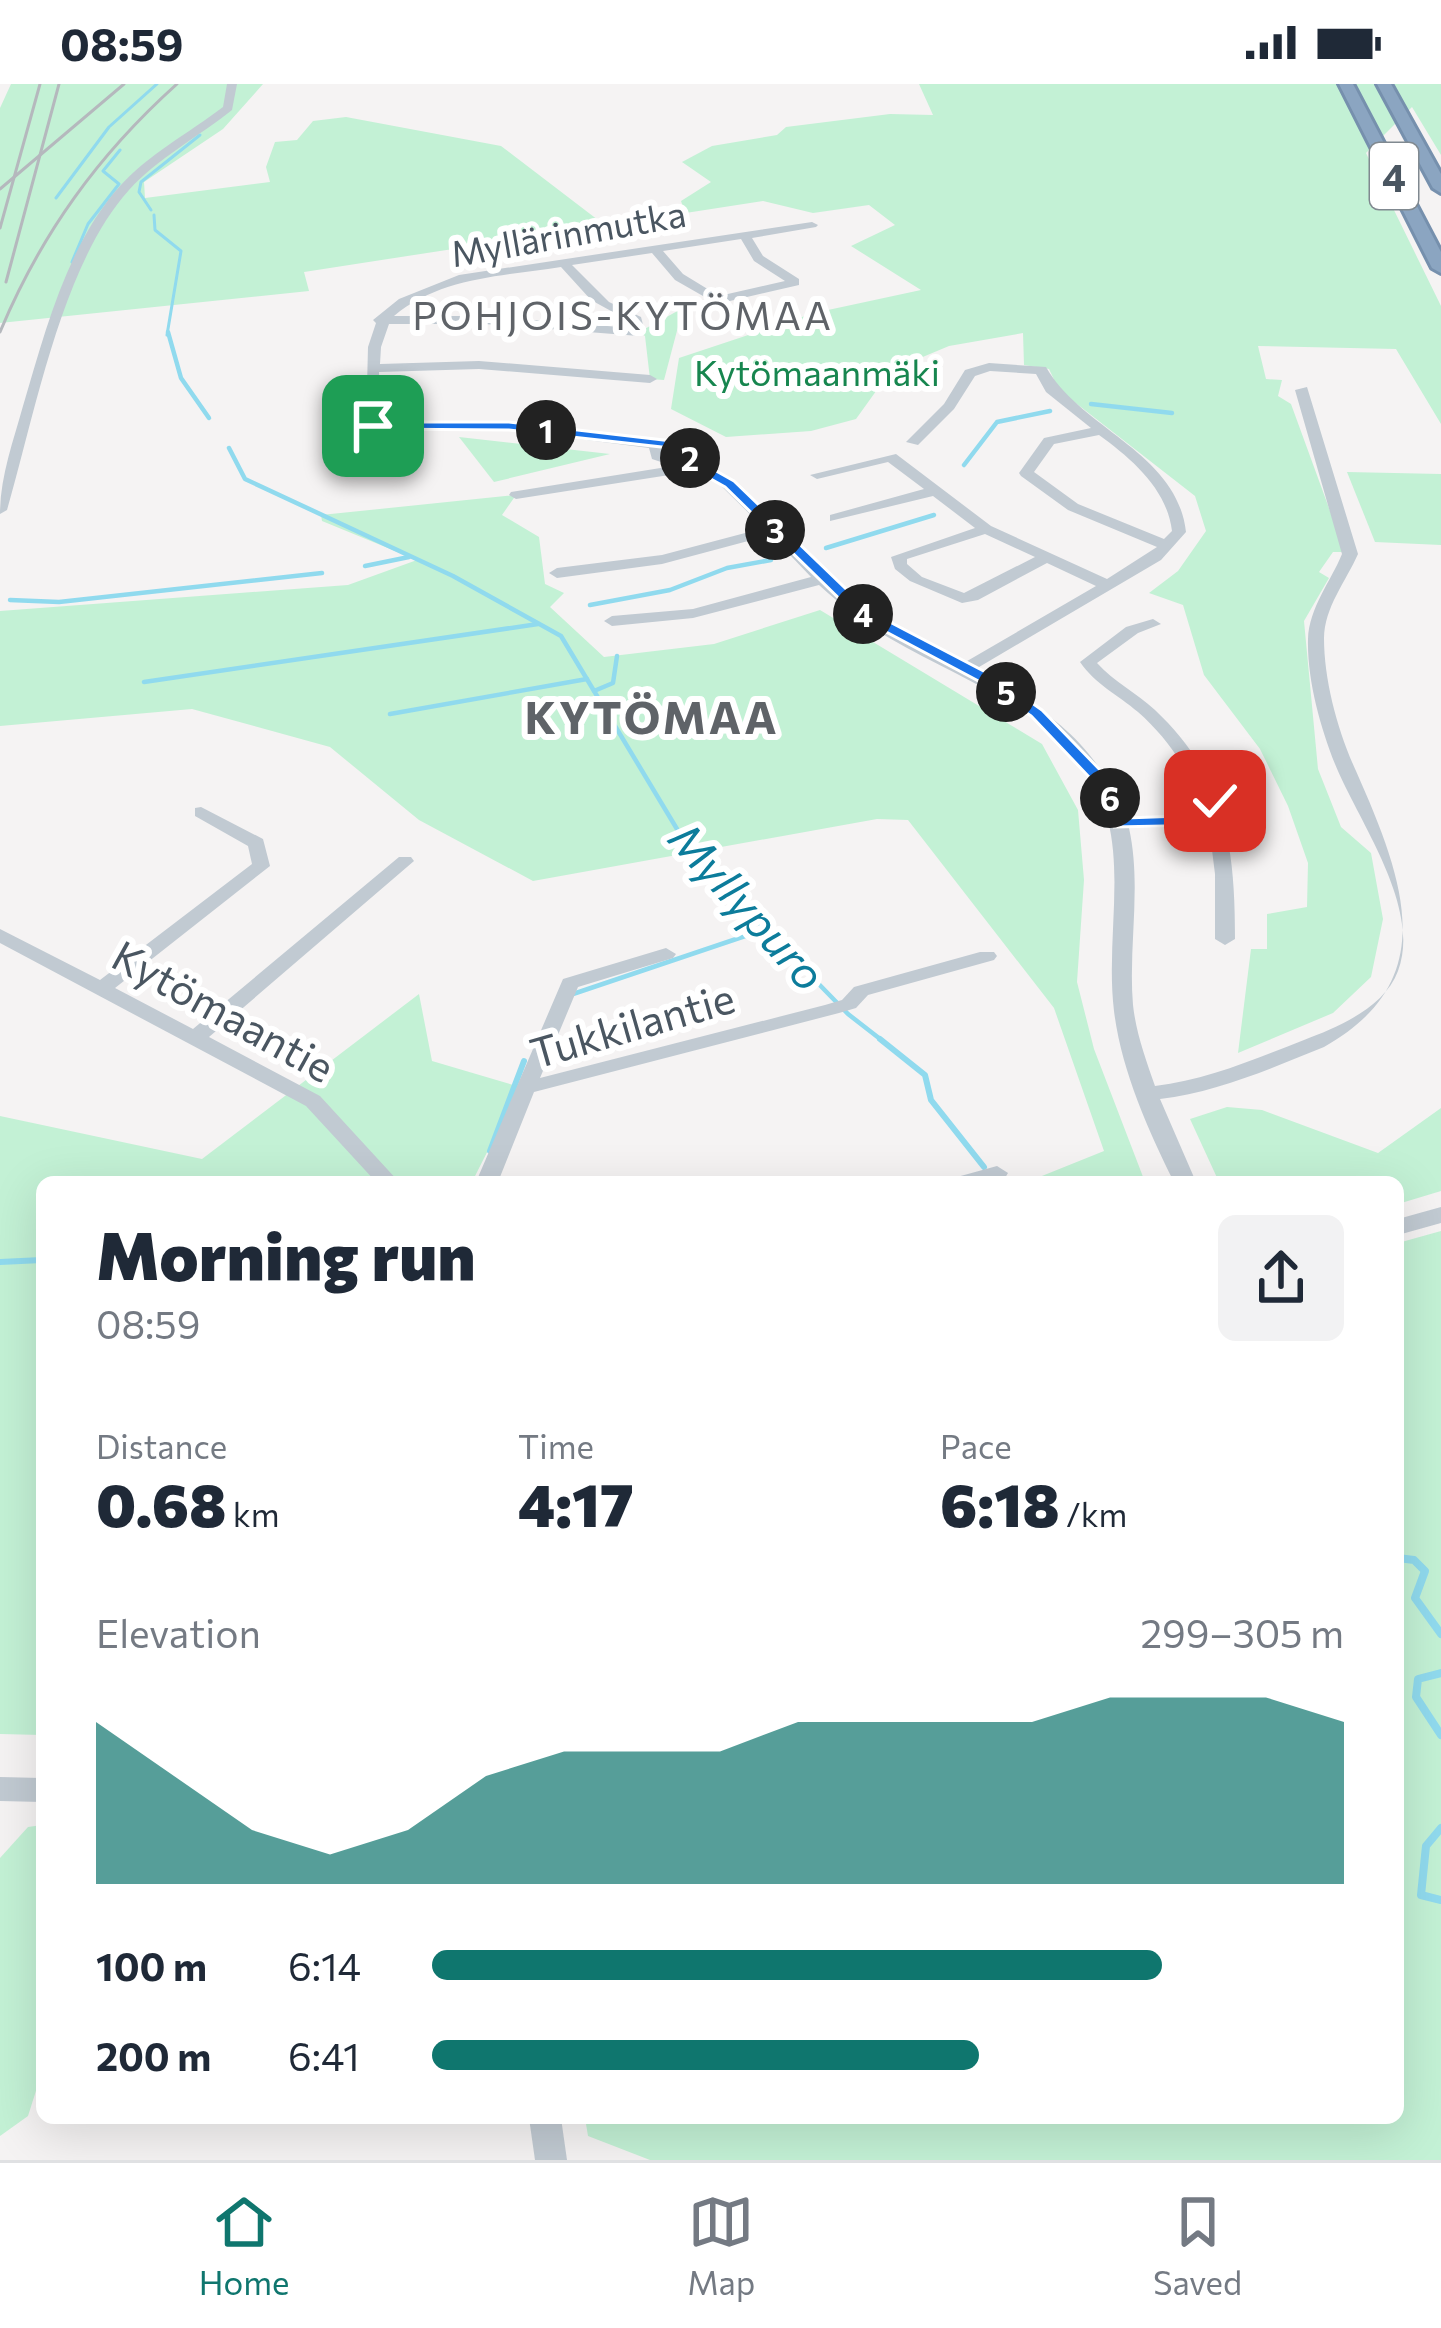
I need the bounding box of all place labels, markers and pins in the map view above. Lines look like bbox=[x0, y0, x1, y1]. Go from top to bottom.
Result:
pin bbox=[322, 375, 424, 477]
pin: 1 bbox=[516, 400, 576, 460]
pin: 2 bbox=[660, 428, 720, 488]
pin: 3 bbox=[745, 500, 805, 560]
pin: 4 bbox=[833, 584, 893, 644]
pin: 5 bbox=[976, 662, 1036, 722]
pin bbox=[1164, 750, 1266, 852]
pin: 6 bbox=[1080, 768, 1140, 828]

